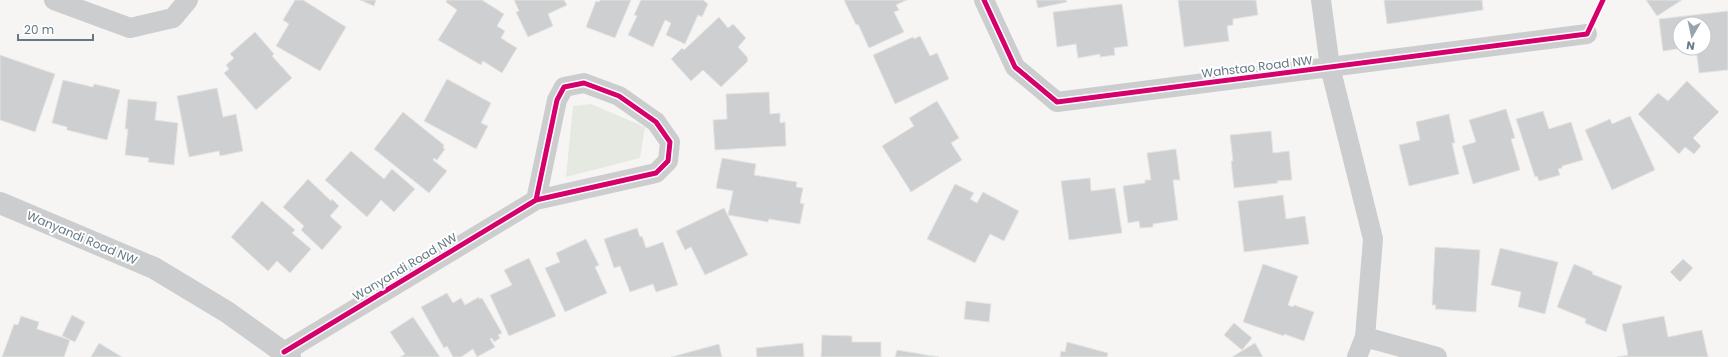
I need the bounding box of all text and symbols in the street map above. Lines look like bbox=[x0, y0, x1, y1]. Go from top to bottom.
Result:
scale bar bbox=[18, 16, 93, 42]
north arrow bbox=[1672, 16, 1712, 56]
text: 20 m bbox=[24, 21, 54, 38]
text: N bbox=[1685, 37, 1696, 54]
street label: Wahstao Road NW bbox=[1200, 51, 1314, 82]
street label: Wanyandi Road NW bbox=[24, 206, 140, 269]
street label: Wanyandi Road NW bbox=[349, 229, 460, 304]

